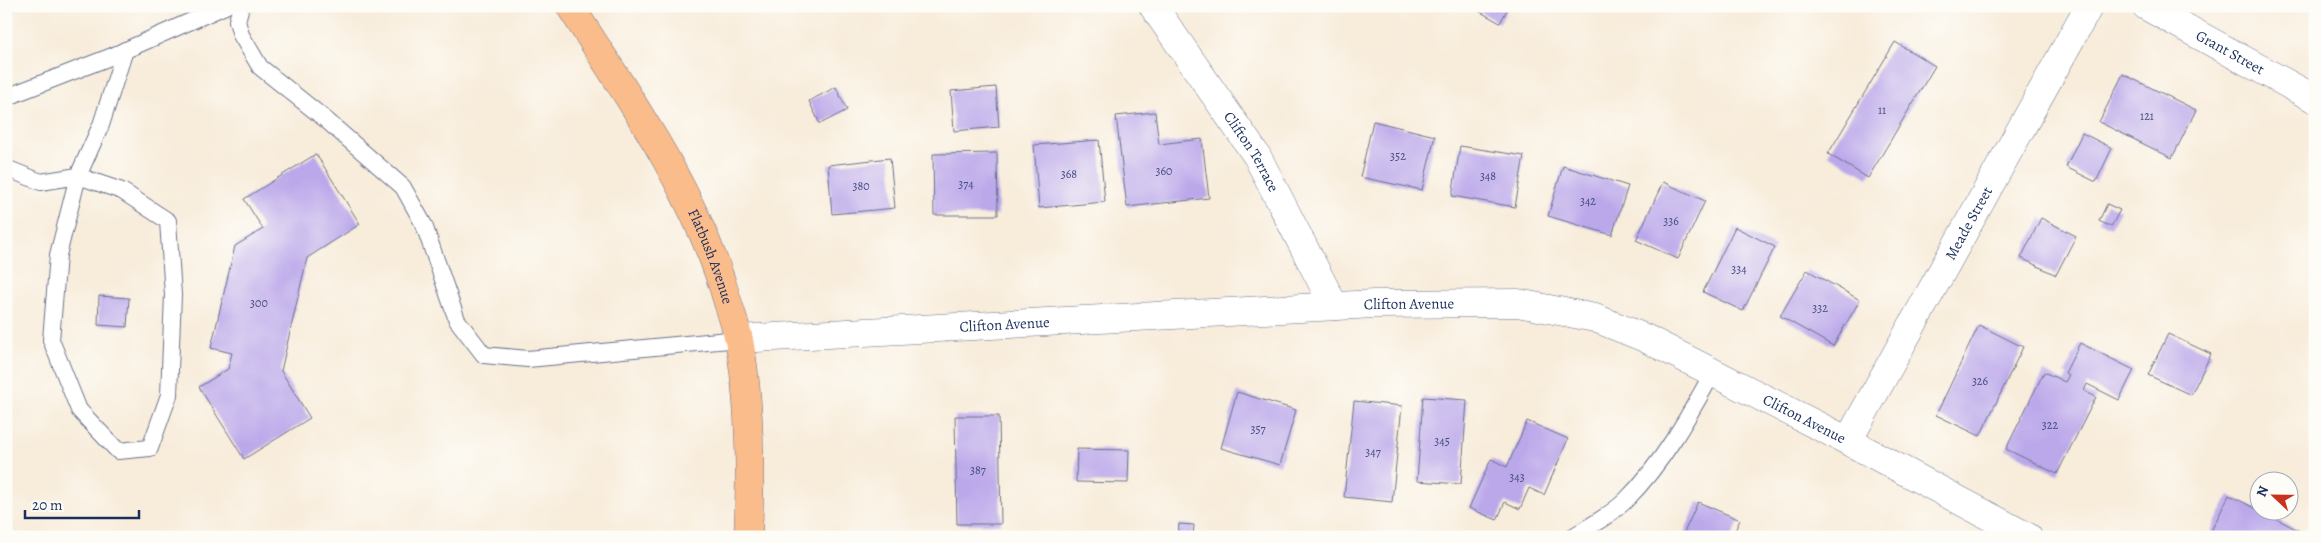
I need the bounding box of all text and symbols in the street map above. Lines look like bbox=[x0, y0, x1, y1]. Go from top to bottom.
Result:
street label: Grant Street bbox=[2192, 25, 2268, 79]
house number: 11 bbox=[1878, 102, 1886, 118]
street label: Clifton Terrace bbox=[1219, 108, 1284, 195]
house number: 121 bbox=[2140, 108, 2154, 124]
house number: 352 bbox=[1390, 148, 1406, 164]
house number: 360 bbox=[1156, 163, 1172, 179]
house number: 368 bbox=[1061, 166, 1077, 182]
house number: 348 bbox=[1480, 168, 1496, 184]
house number: 374 bbox=[958, 176, 974, 192]
house number: 380 bbox=[852, 178, 870, 194]
street label: Meade Street bbox=[1940, 183, 1997, 263]
house number: 342 bbox=[1580, 193, 1596, 209]
street label: Flatbush Avenue bbox=[683, 205, 738, 307]
house number: 336 bbox=[1663, 213, 1679, 229]
house number: 334 bbox=[1731, 261, 1747, 277]
street label: Clifton Avenue bbox=[1363, 293, 1455, 315]
house number: 300 bbox=[250, 295, 268, 311]
house number: 332 bbox=[1812, 300, 1828, 316]
street label: Clifton Avenue bbox=[959, 312, 1051, 337]
house number: 326 bbox=[1972, 373, 1989, 389]
street label: Clifton Avenue bbox=[1760, 389, 1850, 448]
house number: 322 bbox=[2042, 417, 2058, 433]
house number: 357 bbox=[1250, 421, 1267, 437]
house number: 345 bbox=[1434, 433, 1450, 449]
house number: 347 bbox=[1365, 444, 1382, 460]
house number: 387 bbox=[970, 462, 987, 478]
house number: 343 bbox=[1509, 469, 1525, 485]
north arrow bbox=[2248, 470, 2298, 520]
text: N bbox=[2252, 483, 2273, 500]
scale bar bbox=[25, 488, 139, 520]
text: 20 m bbox=[32, 495, 63, 515]

